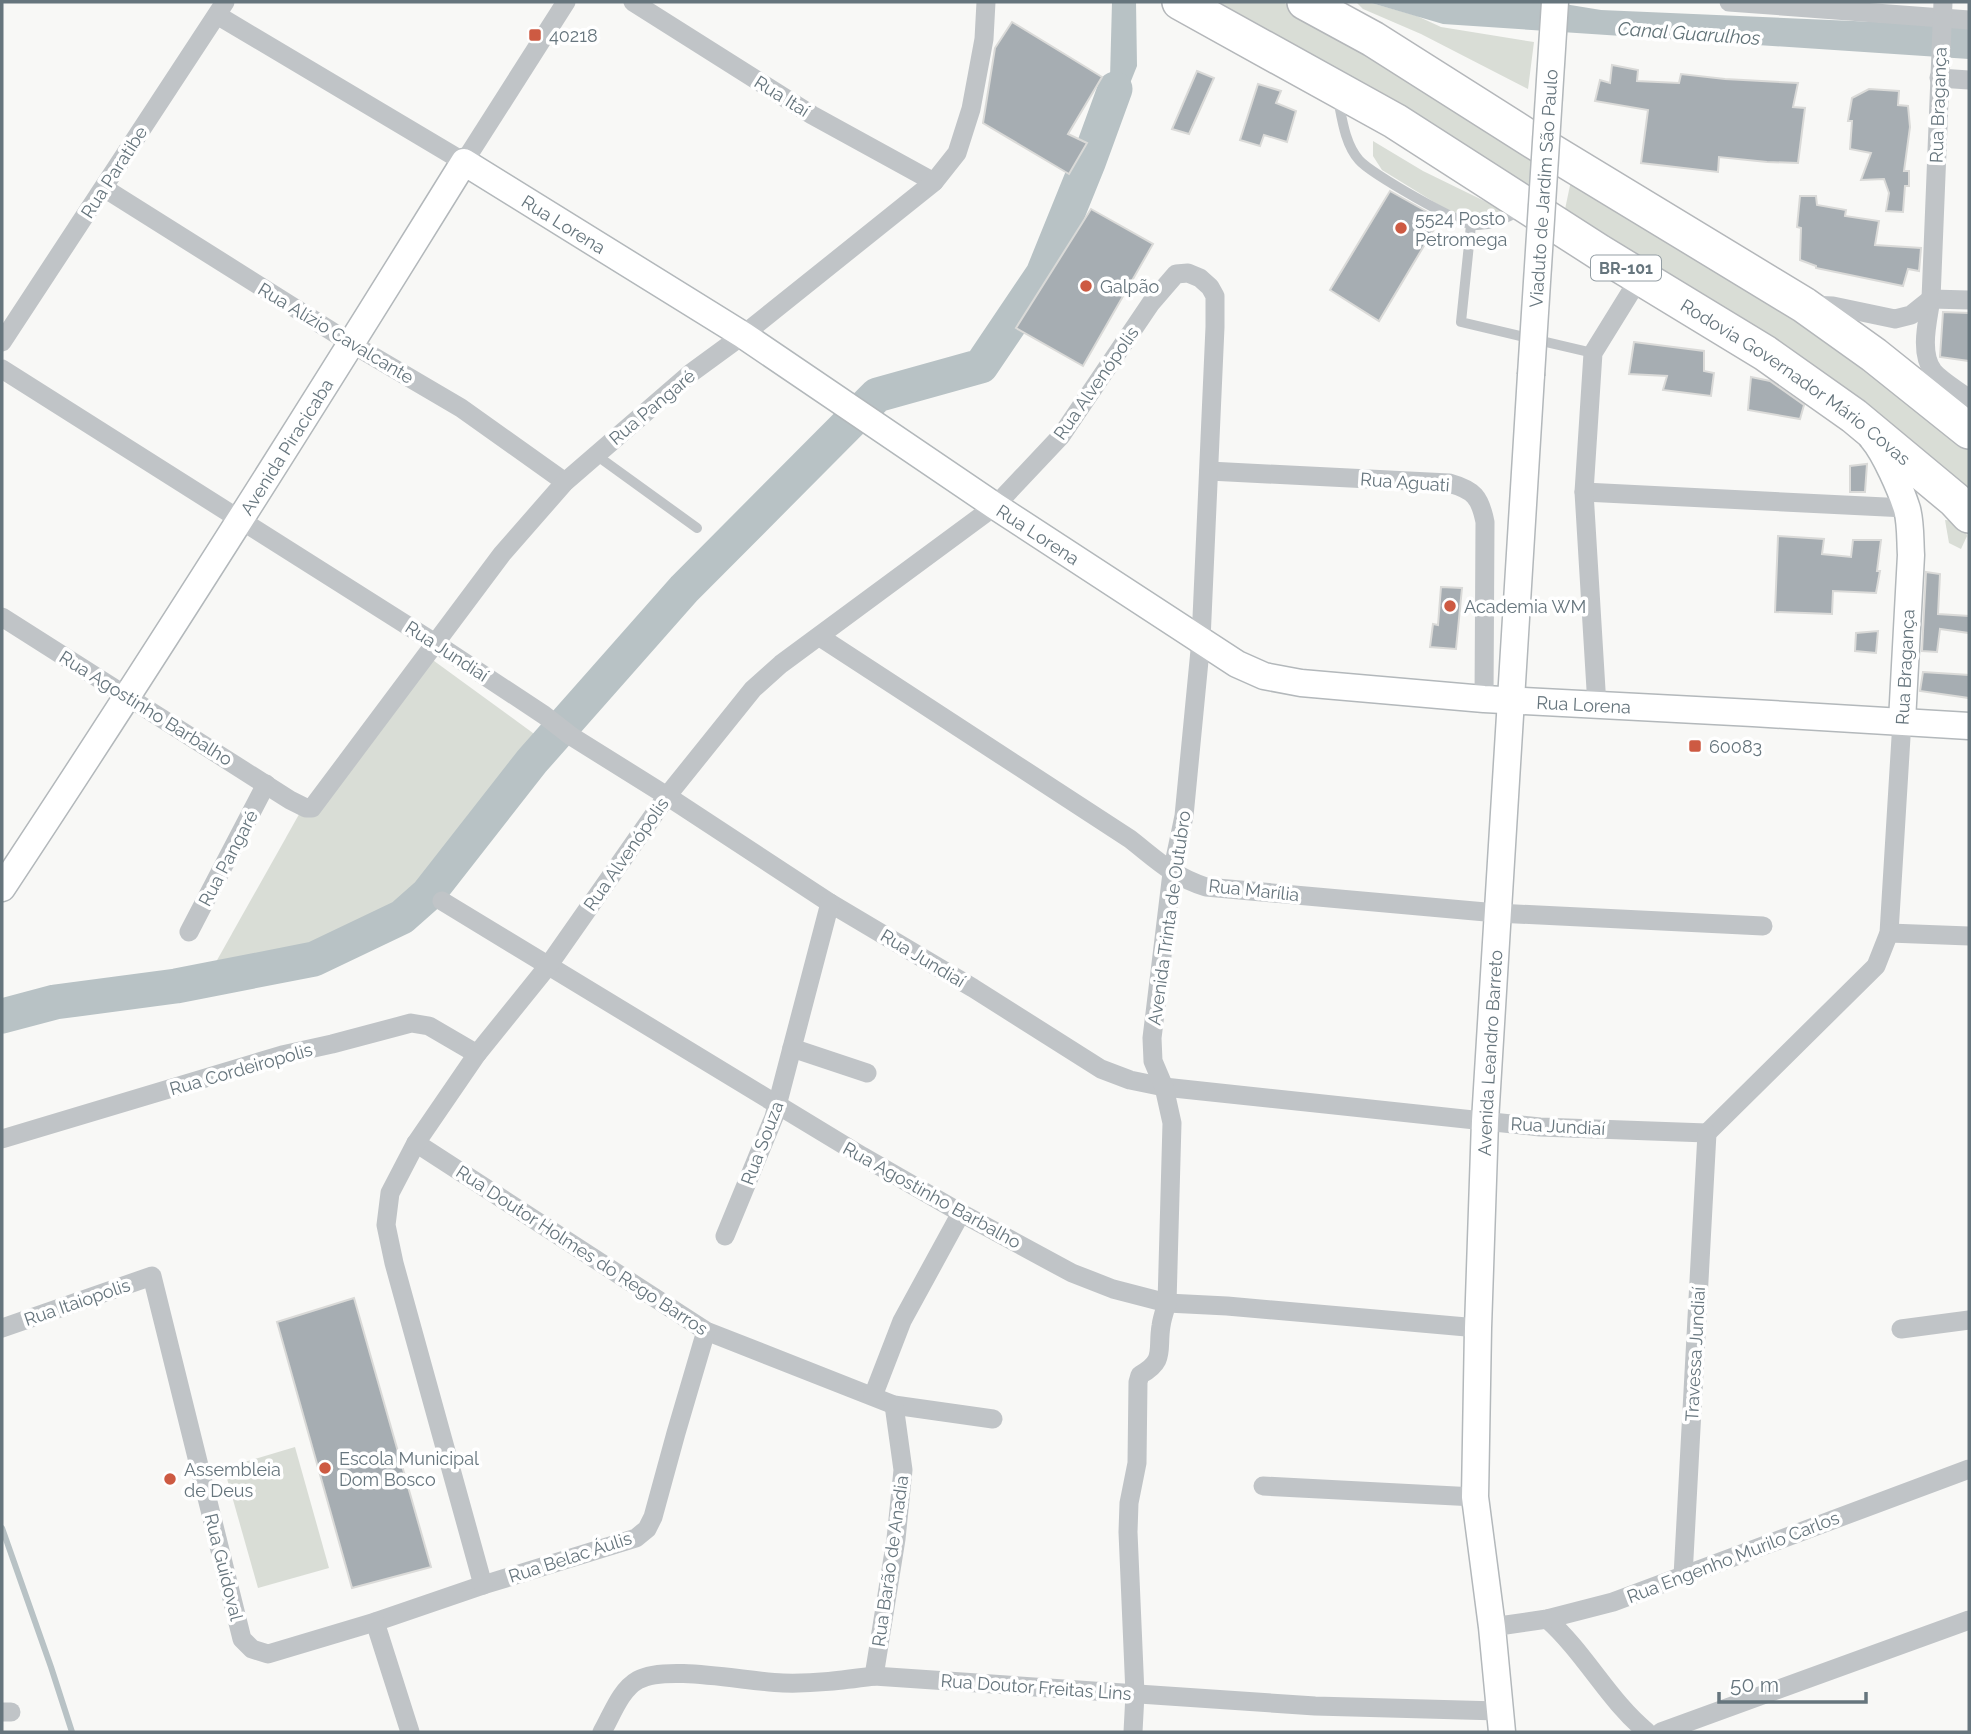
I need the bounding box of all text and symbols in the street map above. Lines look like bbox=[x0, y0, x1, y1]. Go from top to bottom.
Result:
water label: Canal Guarulhos bbox=[1617, 17, 1761, 49]
place label: 40218 bbox=[549, 25, 598, 46]
marker: 40218 bbox=[527, 27, 543, 43]
street label: Rua Bragança bbox=[1925, 47, 1951, 163]
street label: Viaduto de Jardim São Paulo bbox=[1525, 68, 1561, 308]
street label: Rua Itaí bbox=[751, 71, 813, 121]
street label: Rua Paratibe bbox=[77, 122, 152, 222]
street label: Rua Lorena bbox=[518, 190, 610, 258]
place label: 5524 Posto Petromega bbox=[1415, 208, 1507, 250]
marker: 5524 Posto Petromega bbox=[1393, 220, 1409, 236]
road number: BR-101 bbox=[1591, 256, 1661, 280]
place label: Galpão bbox=[1100, 276, 1160, 297]
street label: Rua Alízio Cavalcante bbox=[254, 278, 418, 388]
marker: Galpão bbox=[1078, 278, 1094, 294]
street label: Rodovia Governador Mário Covas bbox=[1677, 294, 1915, 469]
street label: Rua Alvenópolis bbox=[1049, 322, 1143, 444]
street label: Rua Pangaré bbox=[605, 365, 700, 449]
street label: Avenida Piracicaba bbox=[235, 375, 337, 519]
street label: Rua Aguati bbox=[1360, 468, 1450, 496]
street label: Rua Lorena bbox=[993, 500, 1084, 569]
place label: Academia WM bbox=[1464, 596, 1586, 617]
marker: Academia WM bbox=[1442, 598, 1458, 614]
street label: Rua Bragança bbox=[1891, 609, 1919, 725]
street label: Rua Jundiaí bbox=[402, 616, 493, 686]
street label: Rua Agostinho Barbalho bbox=[56, 646, 237, 770]
street label: Rua Lorena bbox=[1536, 691, 1631, 717]
place label: 60083 bbox=[1709, 736, 1762, 757]
marker: 60083 bbox=[1687, 738, 1703, 754]
street label: Rua Alvenópolis bbox=[579, 793, 673, 915]
street label: Rua Pangaré bbox=[194, 806, 262, 910]
street label: Avenida Trinta de Outubro bbox=[1144, 809, 1195, 1027]
street label: Rua Marília bbox=[1208, 875, 1300, 905]
street label: Rua Jundiaí bbox=[877, 925, 969, 991]
street label: Avenida Leandro Barreto bbox=[1473, 949, 1506, 1156]
street label: Rua Cordeiropolis bbox=[167, 1038, 315, 1099]
street label: Rua Souza bbox=[736, 1098, 788, 1188]
street label: Rua Jundiaí bbox=[1510, 1113, 1606, 1139]
street label: Rua Agostinho Barbalho bbox=[839, 1137, 1025, 1253]
street label: Rua Doutor Holmes do Rego Barros bbox=[452, 1161, 712, 1339]
street label: Rua Itaiopolis bbox=[21, 1274, 133, 1330]
street label: Travessa Jundiaí bbox=[1681, 1286, 1709, 1422]
place label: Escola Municipal Dom Bosco bbox=[339, 1448, 479, 1490]
place label: Assembleia de Deus bbox=[184, 1459, 281, 1501]
marker: Escola Municipal Dom Bosco bbox=[317, 1460, 333, 1476]
marker: Assembleia de Deus bbox=[162, 1471, 178, 1487]
street label: Rua Barão de Anadia bbox=[868, 1474, 912, 1648]
street label: Rua Engenho Murilo Carlos bbox=[1624, 1507, 1842, 1607]
street label: Rua Guidoval bbox=[201, 1511, 248, 1623]
street label: Rua Belac Áulis bbox=[506, 1526, 634, 1587]
scale bar bbox=[1719, 1660, 1866, 1704]
street label: Rua Doutor Freitas Lins bbox=[940, 1670, 1132, 1704]
text: 50 m bbox=[1730, 1672, 1779, 1697]

